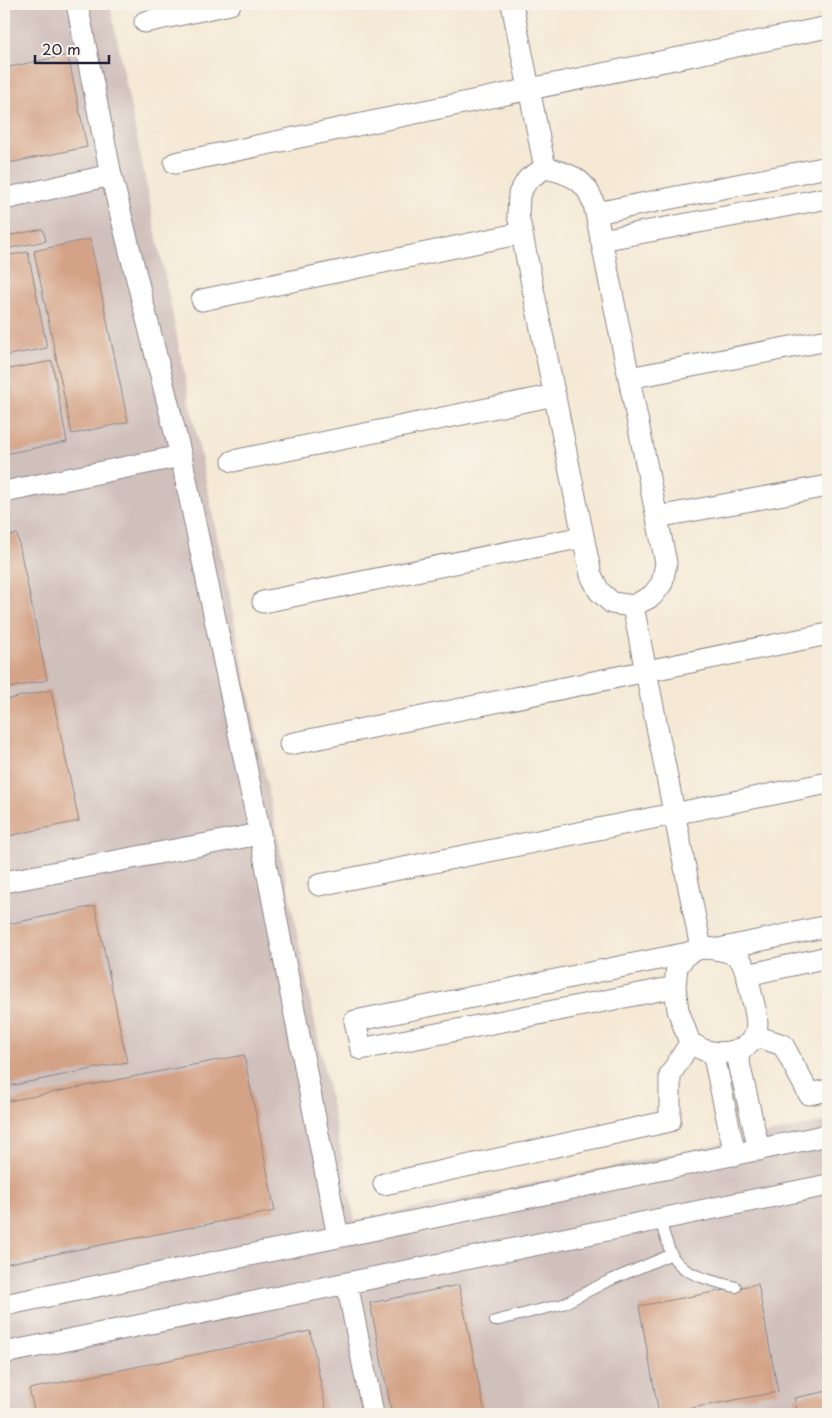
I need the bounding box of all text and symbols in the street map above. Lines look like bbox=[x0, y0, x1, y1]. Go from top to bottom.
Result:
scale bar bbox=[35, 32, 109, 64]
text: 20 m bbox=[42, 37, 81, 60]

